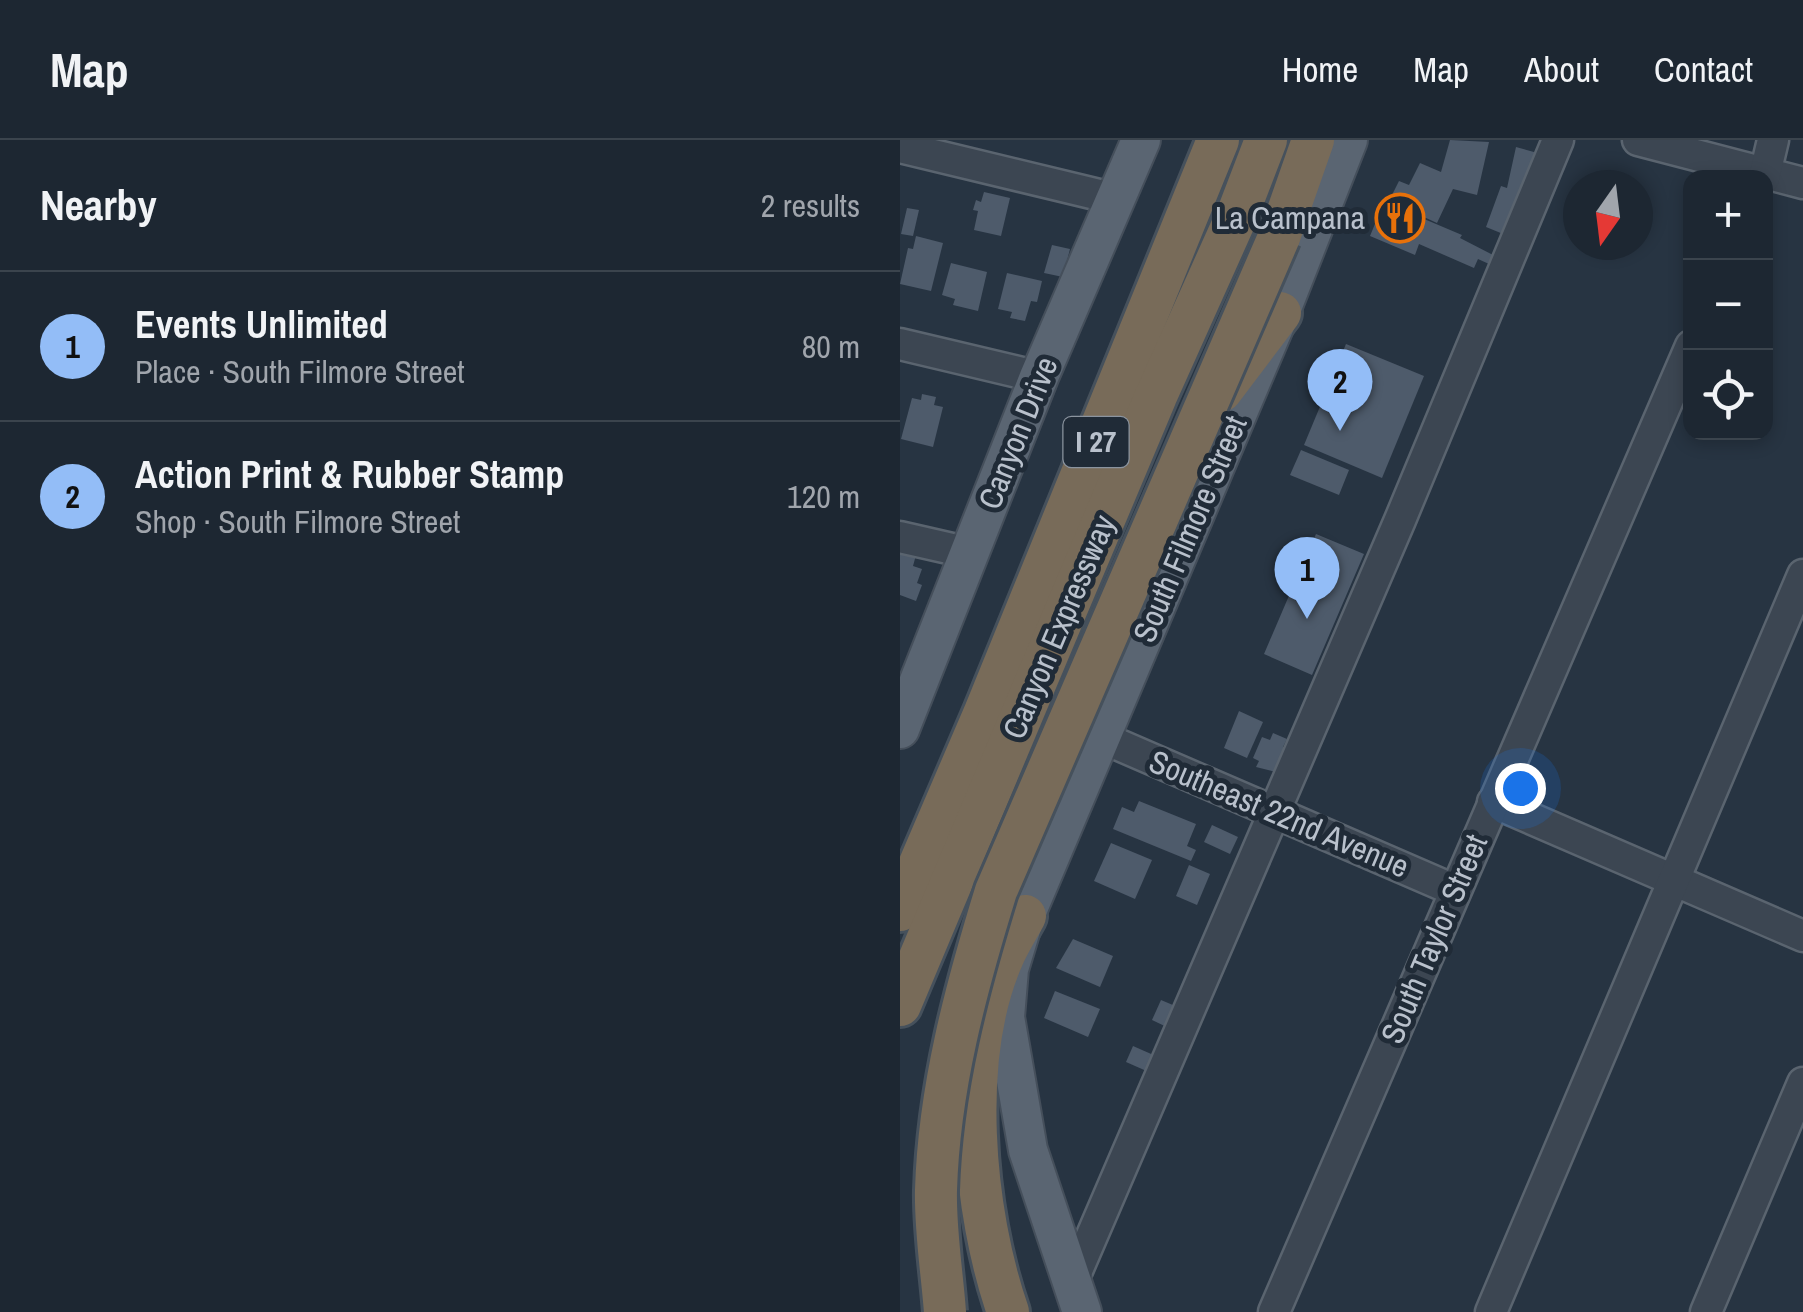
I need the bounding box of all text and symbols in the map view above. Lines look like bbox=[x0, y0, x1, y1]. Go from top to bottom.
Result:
text: Map bbox=[50, 37, 129, 102]
text: Home bbox=[1282, 46, 1358, 93]
text: Map bbox=[1413, 46, 1469, 93]
text: About bbox=[1524, 46, 1599, 93]
text: Contact bbox=[1654, 46, 1753, 93]
north arrow bbox=[1563, 170, 1653, 260]
map controls bbox=[1683, 170, 1773, 440]
button: + bbox=[1683, 170, 1773, 260]
text: Nearby bbox=[40, 177, 157, 233]
text: 2 results bbox=[761, 184, 860, 227]
restaurant icon: La Campana bbox=[1374, 192, 1426, 244]
place label: La Campana bbox=[1215, 196, 1365, 239]
button: − bbox=[1683, 260, 1773, 350]
text: Events Unlimited bbox=[135, 299, 388, 350]
text: 1 bbox=[65, 325, 80, 368]
text: 80 m bbox=[802, 325, 860, 368]
pin: 2 bbox=[1308, 348, 1372, 431]
text: Place · South Filmore Street bbox=[135, 350, 465, 393]
street label: Canyon Drive bbox=[968, 350, 1068, 515]
button: locate bbox=[1683, 350, 1773, 440]
street label: South Filmore Street bbox=[1122, 409, 1257, 649]
road number: I 27 bbox=[1064, 417, 1128, 467]
text: Action Print & Rubber Stamp bbox=[135, 449, 564, 500]
text: 2 bbox=[65, 475, 80, 518]
text: 120 m bbox=[787, 475, 860, 518]
text: Shop · South Filmore Street bbox=[135, 500, 460, 543]
street label: Canyon Expressway bbox=[992, 508, 1125, 745]
pin: 1 bbox=[1274, 536, 1340, 619]
street label: Southeast 22nd Avenue bbox=[1143, 739, 1416, 888]
your location bbox=[1495, 763, 1546, 814]
street label: South Taylor Street bbox=[1370, 828, 1497, 1050]

